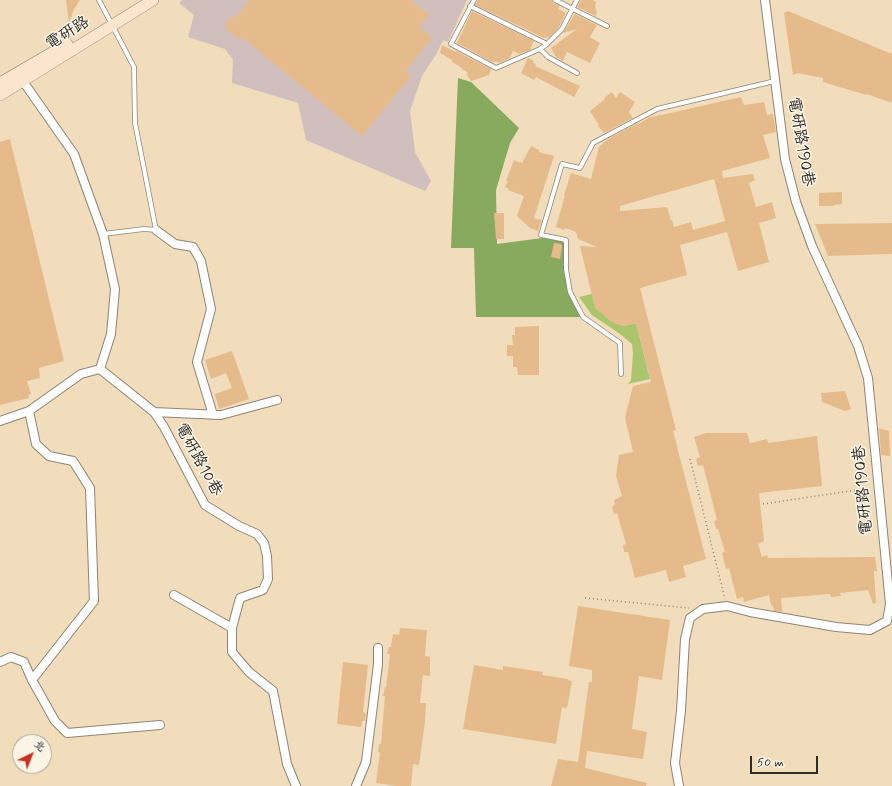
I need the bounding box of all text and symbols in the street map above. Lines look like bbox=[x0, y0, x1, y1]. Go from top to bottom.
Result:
street label: 電研路 bbox=[43, 13, 93, 55]
street label: 電研路190巷 bbox=[783, 96, 817, 188]
street label: 電研路10巷 bbox=[170, 420, 226, 500]
street label: 電研路190巷 bbox=[851, 444, 877, 536]
north arrow bbox=[12, 734, 52, 774]
text: 北 bbox=[31, 737, 48, 755]
scale bar bbox=[752, 748, 820, 774]
text: 50 m bbox=[757, 755, 784, 771]

